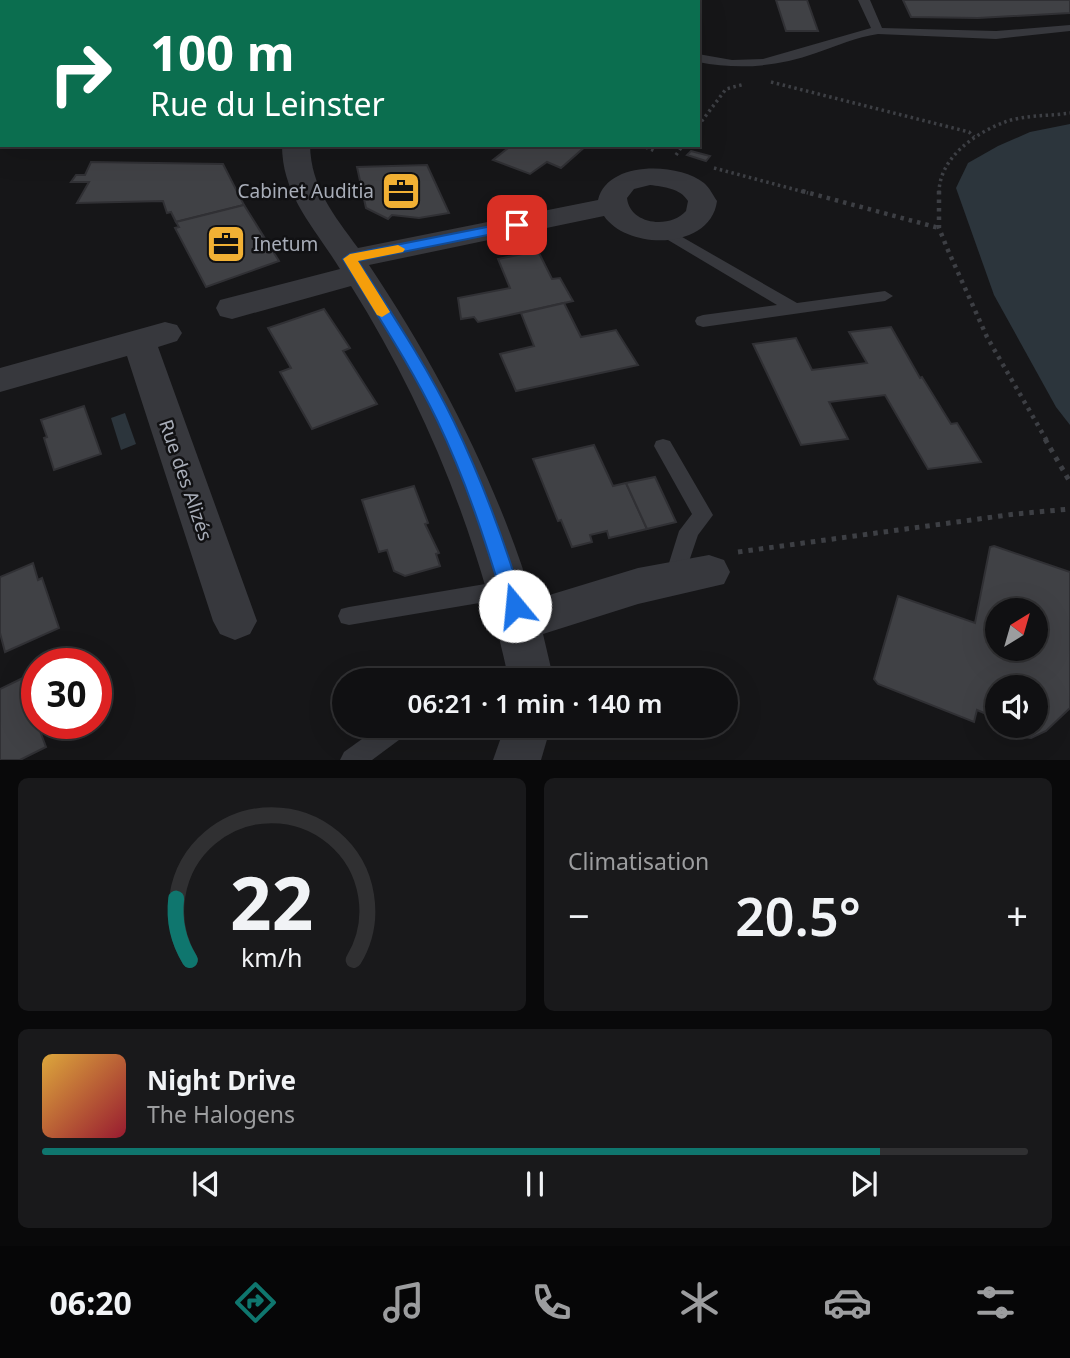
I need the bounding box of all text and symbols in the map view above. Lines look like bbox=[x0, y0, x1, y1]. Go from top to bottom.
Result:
text: 100 m bbox=[150, 19, 295, 85]
icon: right bbox=[35, 28, 126, 119]
text: Rue du Leinster bbox=[150, 82, 385, 125]
office icon: Cabinet Auditia bbox=[380, 170, 422, 212]
place label: Cabinet Auditia bbox=[238, 178, 374, 204]
pin bbox=[487, 195, 547, 255]
icon: arrive bbox=[498, 206, 536, 244]
office icon: Inetum bbox=[205, 223, 247, 265]
place label: Inetum bbox=[253, 231, 318, 257]
street label: Rue des Alizés bbox=[153, 416, 219, 544]
position arrow bbox=[478, 569, 552, 643]
north arrow bbox=[985, 598, 1048, 662]
map controls bbox=[985, 598, 1048, 738]
speed limit sign: 30 bbox=[21, 648, 112, 739]
button: sound bbox=[985, 675, 1048, 738]
text: 06:21 · 1 min · 140 m bbox=[408, 685, 662, 721]
text: Climatisation bbox=[568, 845, 709, 877]
text: 22 bbox=[230, 853, 314, 952]
text: 20.5° bbox=[735, 880, 861, 951]
text: − bbox=[568, 889, 590, 941]
text: + bbox=[1006, 889, 1028, 941]
text: km/h bbox=[241, 940, 303, 974]
text: Night Drive bbox=[147, 1062, 296, 1098]
text: The Halogens bbox=[147, 1098, 295, 1130]
icon: previous bbox=[187, 1165, 225, 1203]
icon: pause bbox=[516, 1165, 554, 1203]
icon: next bbox=[845, 1165, 883, 1203]
icon: directions bbox=[231, 1278, 280, 1327]
icon: music bbox=[379, 1278, 428, 1327]
icon: phone bbox=[527, 1278, 576, 1327]
icon: climate bbox=[675, 1278, 724, 1327]
icon: car bbox=[823, 1278, 872, 1327]
icon: filters bbox=[971, 1278, 1020, 1327]
text: 06:20 bbox=[50, 1281, 132, 1324]

